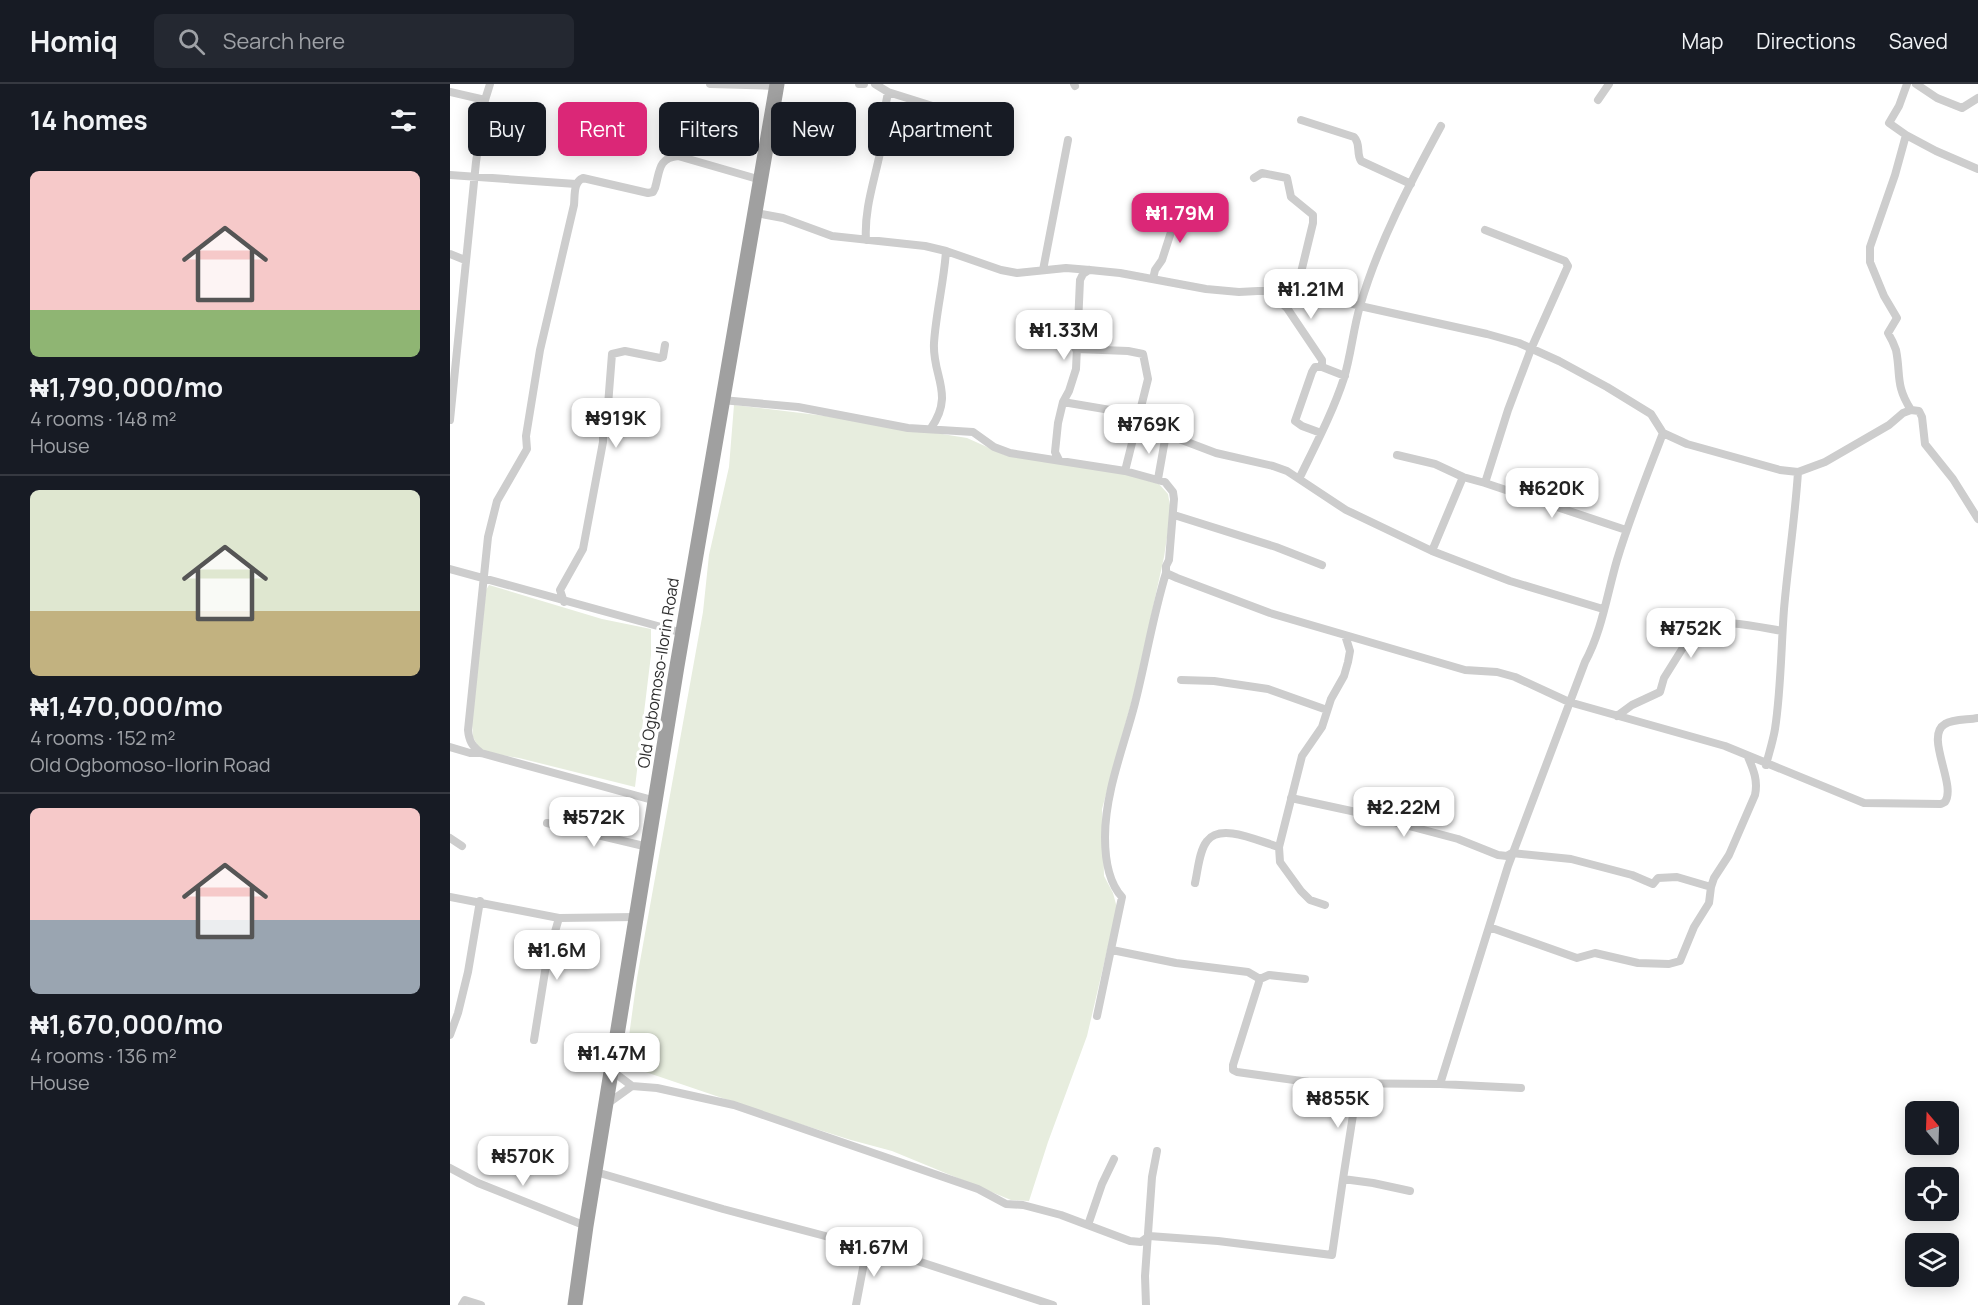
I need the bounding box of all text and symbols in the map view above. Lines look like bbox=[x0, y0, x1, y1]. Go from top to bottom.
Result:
search box bbox=[154, 14, 574, 68]
text: Homiq bbox=[30, 22, 118, 60]
icon: search bbox=[175, 25, 208, 58]
text: Search here bbox=[223, 26, 345, 56]
text: Map bbox=[1682, 27, 1723, 55]
text: Directions bbox=[1756, 27, 1856, 55]
text: Saved bbox=[1889, 27, 1948, 55]
text: 14 homes bbox=[30, 102, 148, 138]
chip: Buy bbox=[468, 102, 546, 156]
chip: Rent bbox=[558, 102, 647, 156]
chip: Filters bbox=[659, 102, 759, 156]
chip: New bbox=[771, 102, 856, 156]
chip: Apartment bbox=[868, 102, 1014, 156]
icon: filters bbox=[387, 104, 420, 137]
pin: ₦1.79M bbox=[1131, 193, 1229, 244]
text: ₦1.79M bbox=[1146, 199, 1214, 226]
icon: home bbox=[171, 210, 279, 318]
pin: ₦1.21M bbox=[1262, 269, 1360, 320]
text: ₦1.21M bbox=[1278, 275, 1344, 302]
pin: ₦1.33M bbox=[1015, 310, 1113, 361]
text: ₦1.33M bbox=[1030, 316, 1098, 343]
text: ₦1,790,000/mo bbox=[30, 369, 223, 405]
pin: ₦919K bbox=[574, 398, 658, 449]
text: ₦919K bbox=[585, 404, 647, 431]
pin: ₦769K bbox=[1107, 404, 1191, 455]
text: 4 rooms · 148 m² bbox=[30, 405, 177, 432]
text: ₦769K bbox=[1118, 410, 1180, 437]
text: House bbox=[30, 432, 90, 459]
pin: ₦620K bbox=[1510, 468, 1594, 519]
text: ₦620K bbox=[1520, 474, 1584, 501]
icon: home bbox=[171, 529, 279, 637]
street label: Old Ogbomoso-Ilorin Road bbox=[632, 576, 684, 770]
pin: ₦752K bbox=[1649, 608, 1733, 659]
text: ₦752K bbox=[1660, 614, 1722, 641]
text: ₦1,470,000/mo bbox=[30, 688, 223, 724]
text: 4 rooms · 152 m² bbox=[30, 724, 176, 751]
text: Old Ogbomoso-Ilorin Road bbox=[30, 751, 271, 778]
pin: ₦2.22M bbox=[1355, 787, 1453, 838]
text: ₦2.22M bbox=[1367, 793, 1441, 820]
pin: ₦572K bbox=[552, 797, 636, 848]
text: ₦572K bbox=[563, 803, 625, 830]
icon: home bbox=[171, 847, 279, 955]
pin: ₦1.6M bbox=[515, 930, 599, 981]
text: ₦1.6M bbox=[528, 936, 586, 963]
text: ₦1,670,000/mo bbox=[30, 1006, 223, 1042]
pin: ₦1.47M bbox=[563, 1033, 661, 1084]
text: ₦1.47M bbox=[578, 1039, 646, 1066]
text: 4 rooms · 136 m² bbox=[30, 1042, 177, 1069]
text: House bbox=[30, 1069, 90, 1096]
pin: ₦855K bbox=[1296, 1078, 1380, 1129]
text: ₦855K bbox=[1306, 1084, 1370, 1111]
north arrow bbox=[1905, 1101, 1959, 1155]
map controls bbox=[1905, 1101, 1959, 1287]
pin: ₦570K bbox=[481, 1136, 565, 1187]
text: ₦570K bbox=[492, 1142, 554, 1169]
button: locate bbox=[1905, 1167, 1959, 1221]
pin: ₦1.67M bbox=[825, 1227, 923, 1278]
text: ₦1.67M bbox=[840, 1233, 908, 1260]
button: layers bbox=[1905, 1233, 1959, 1287]

